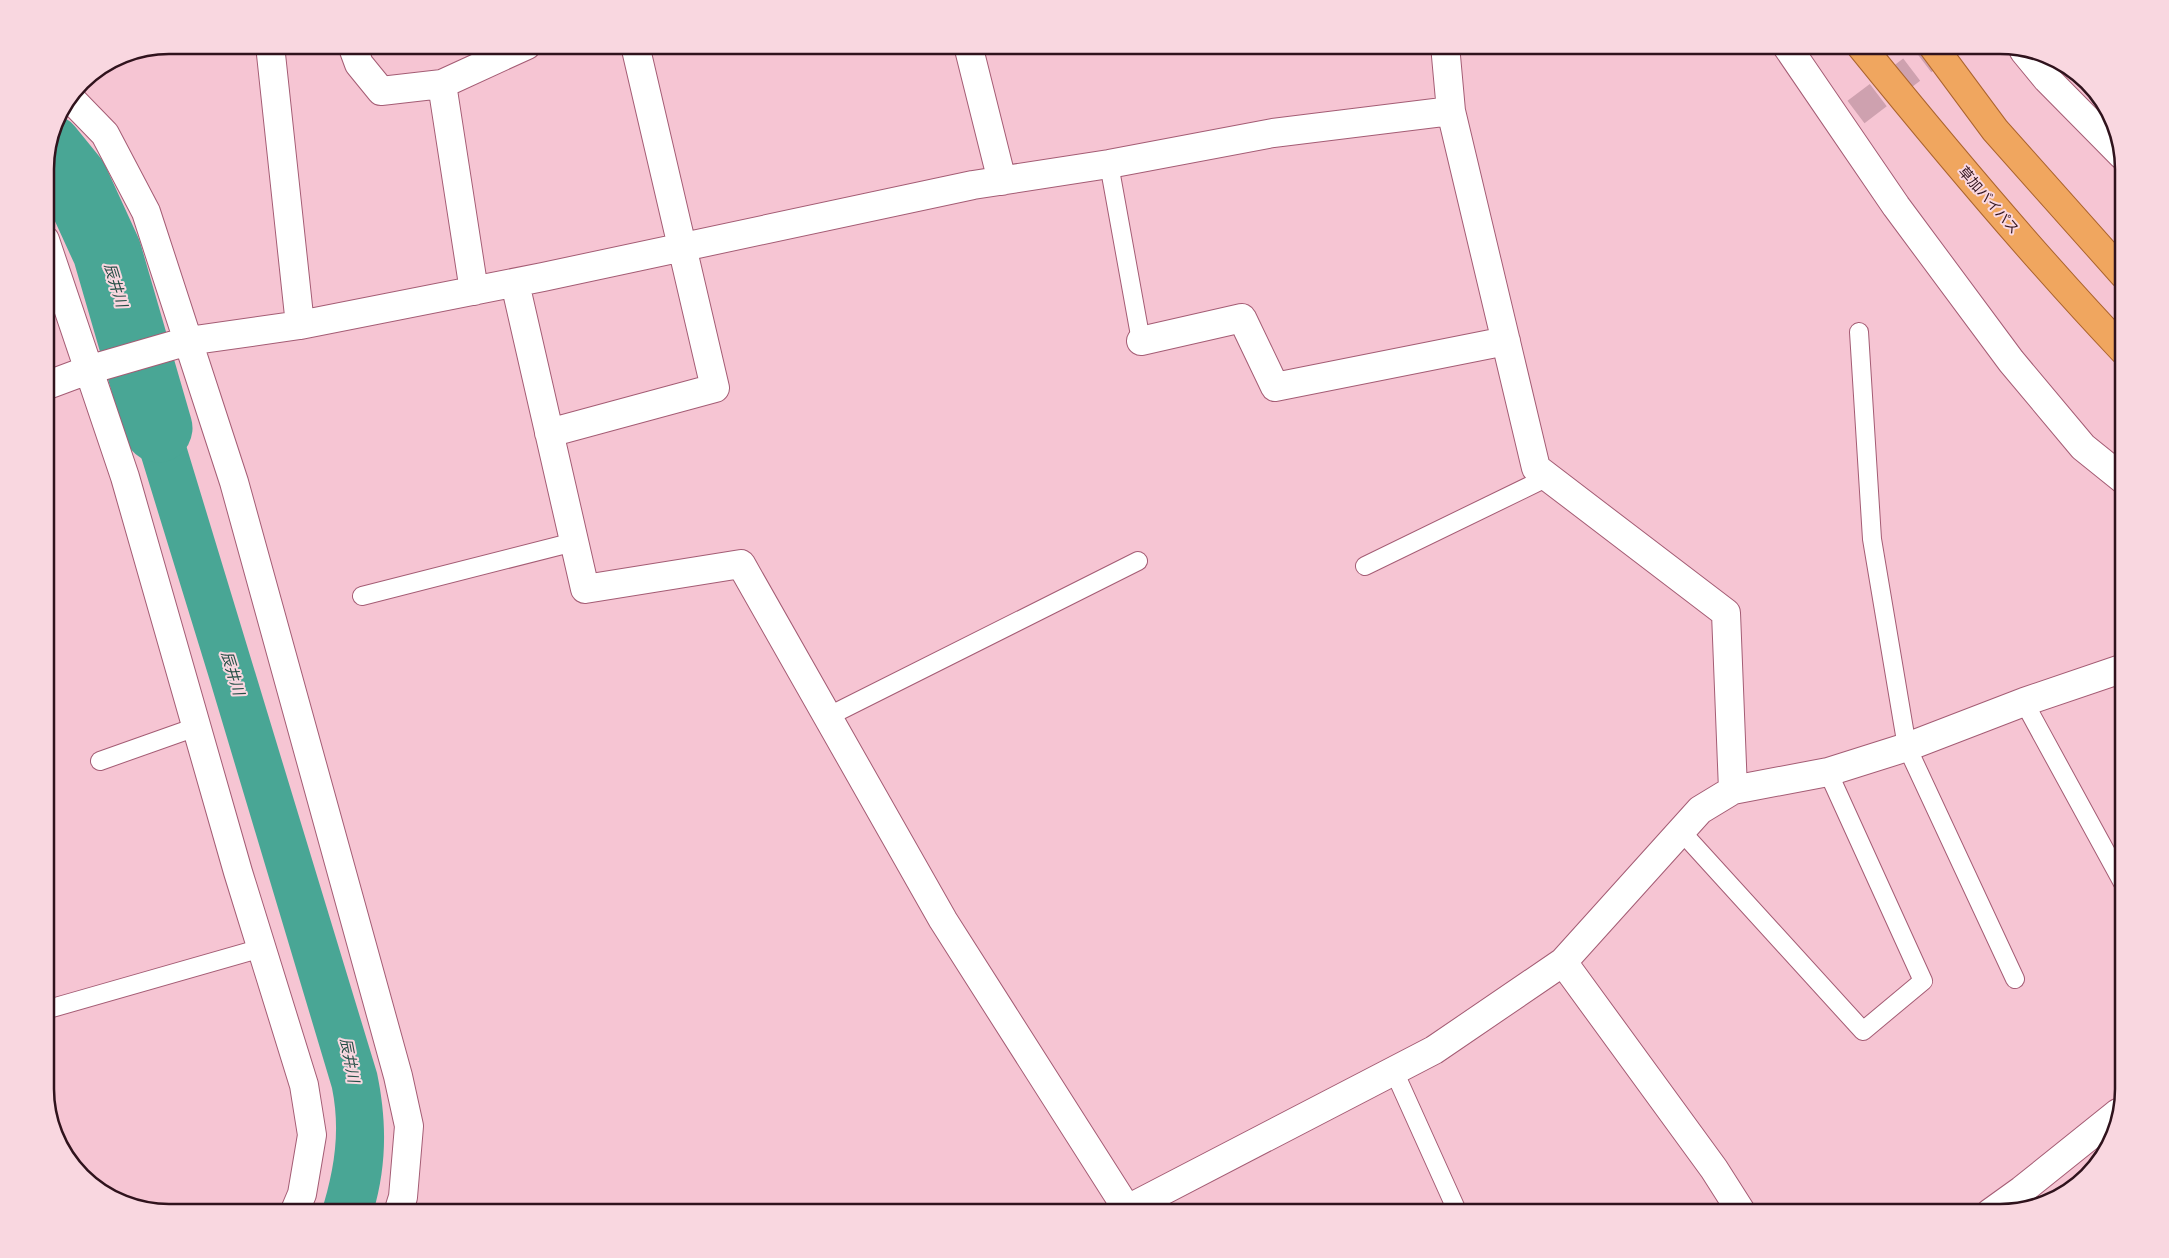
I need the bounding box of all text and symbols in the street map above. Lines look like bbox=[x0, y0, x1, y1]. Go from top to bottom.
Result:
street label: 草加バイパス bbox=[1955, 162, 2023, 238]
water label: 辰井川 bbox=[100, 261, 132, 311]
water label: 辰井川 bbox=[217, 649, 249, 699]
water label: 辰井川 bbox=[336, 1036, 364, 1086]

